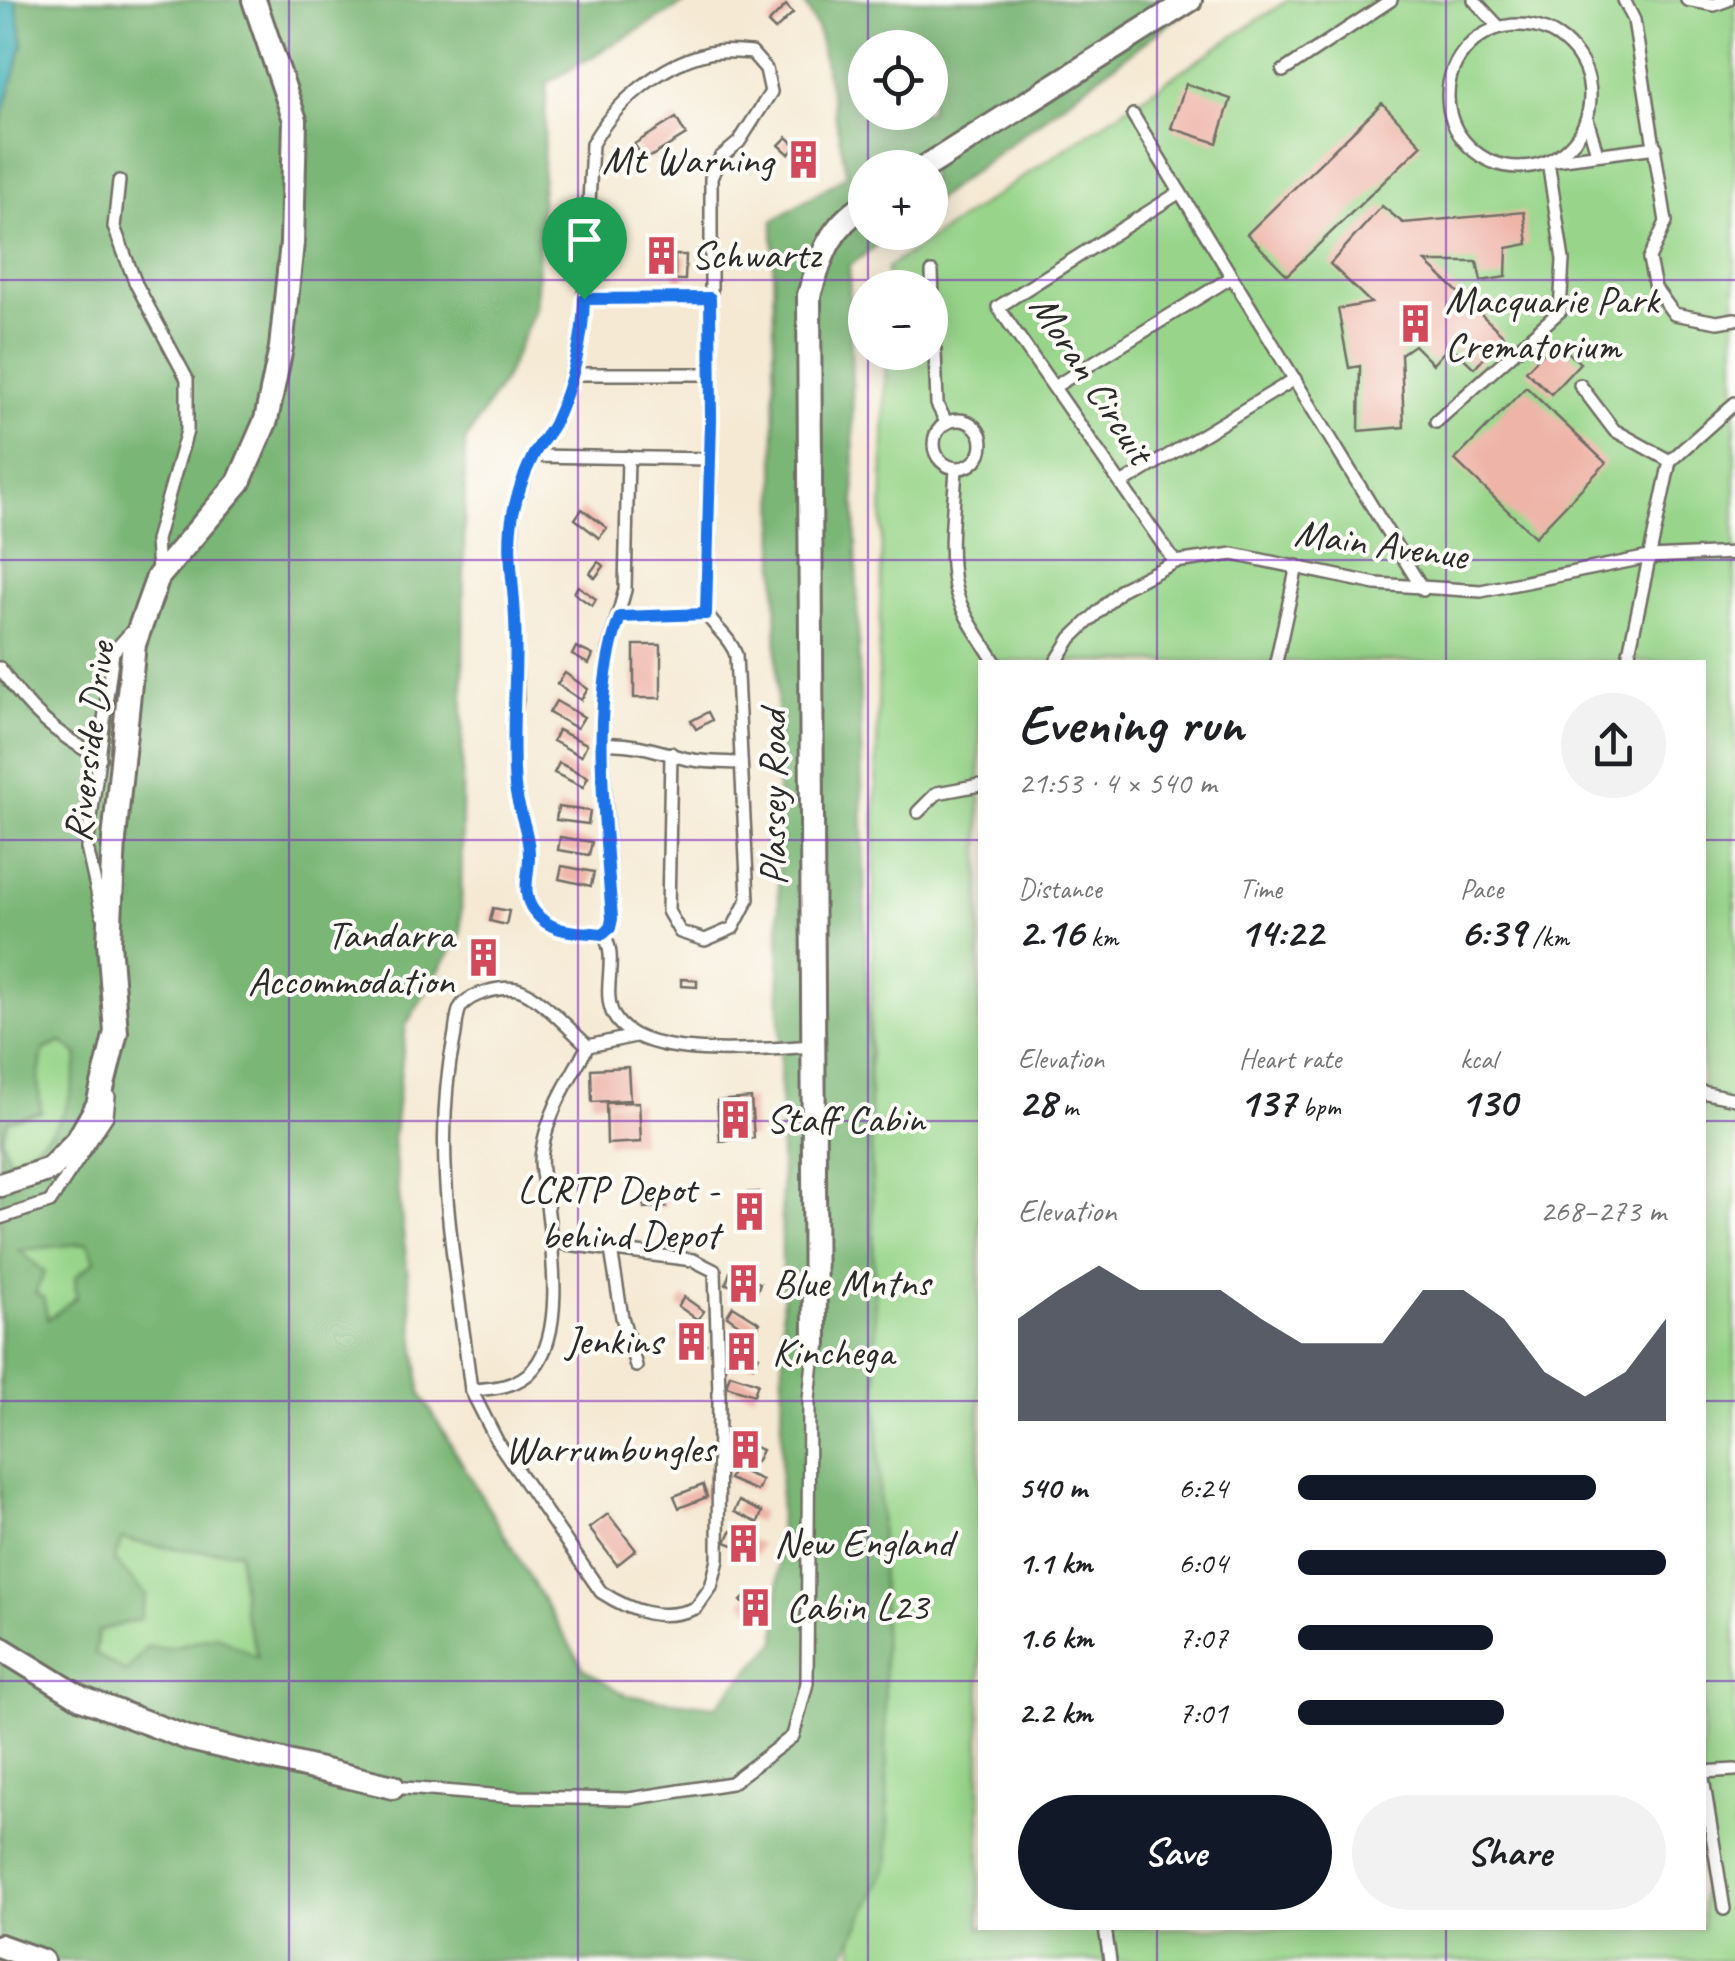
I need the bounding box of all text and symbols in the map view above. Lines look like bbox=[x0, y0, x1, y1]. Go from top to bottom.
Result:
map controls bbox=[848, 30, 948, 370]
button: locate bbox=[848, 30, 948, 130]
place label: Mt Warning bbox=[602, 135, 776, 185]
building icon: Mt Warning bbox=[782, 139, 824, 181]
button: + bbox=[848, 150, 948, 250]
pin bbox=[542, 197, 627, 300]
icon: arrive bbox=[557, 212, 612, 267]
place label: Schwartz bbox=[691, 230, 823, 280]
building icon: Schwartz bbox=[640, 234, 682, 276]
button: − bbox=[848, 270, 948, 370]
place label: Macquarie Park Crematorium bbox=[1445, 275, 1661, 371]
street label: Moran Circuit bbox=[1019, 285, 1167, 476]
building icon: Macquarie Park Crematorium bbox=[1394, 302, 1436, 344]
street label: Main Avenue bbox=[1292, 507, 1473, 581]
street label: Riverside Drive bbox=[52, 636, 126, 845]
text: Evening run bbox=[1018, 689, 1243, 759]
button: share bbox=[1561, 693, 1666, 798]
street label: Plassey Road bbox=[748, 704, 798, 886]
text: 21:53 · 4 × 540 m bbox=[1018, 762, 1216, 803]
text: Distance bbox=[1018, 871, 1102, 906]
text: Time bbox=[1239, 871, 1282, 906]
text: Pace bbox=[1460, 871, 1503, 906]
text: 2.16 bbox=[1018, 906, 1084, 959]
text: 14:22 bbox=[1239, 906, 1323, 959]
text: 6:39 bbox=[1460, 906, 1525, 959]
place label: Tandarra Accommodation bbox=[248, 910, 458, 1006]
text: km bbox=[1084, 919, 1118, 954]
text: /km bbox=[1525, 919, 1569, 954]
building icon: Tandarra Accommodation bbox=[463, 937, 505, 979]
text: Elevation bbox=[1018, 1041, 1104, 1076]
text: Heart rate bbox=[1239, 1041, 1341, 1076]
text: kcal bbox=[1460, 1041, 1497, 1076]
text: 28 bbox=[1018, 1076, 1056, 1129]
text: 137 bbox=[1239, 1076, 1296, 1129]
text: 130 bbox=[1460, 1076, 1517, 1129]
text: m bbox=[1056, 1089, 1078, 1124]
text: bpm bbox=[1296, 1089, 1341, 1124]
place label: Staff Cabin bbox=[766, 1094, 927, 1144]
building icon: Staff Cabin bbox=[715, 1098, 757, 1140]
place label: LCRTP Depot - behind Depot bbox=[517, 1164, 725, 1260]
text: Elevation bbox=[1018, 1190, 1116, 1231]
text: 268–273 m bbox=[1540, 1190, 1666, 1231]
building icon: LCRTP Depot - behind Depot bbox=[728, 1191, 770, 1233]
place label: Blue Mntns bbox=[773, 1258, 933, 1308]
building icon: Blue Mntns bbox=[722, 1262, 764, 1304]
place label: Jenkins bbox=[563, 1316, 665, 1366]
building icon: Jenkins bbox=[671, 1320, 713, 1362]
place label: Kinchega bbox=[772, 1327, 897, 1377]
building icon: Kinchega bbox=[721, 1331, 763, 1373]
place label: Warrumbungles bbox=[505, 1424, 718, 1474]
building icon: Warrumbungles bbox=[724, 1428, 766, 1470]
text: 540 m bbox=[1018, 1467, 1087, 1508]
text: 6:24 bbox=[1178, 1467, 1228, 1508]
place label: New England bbox=[774, 1518, 958, 1568]
building icon: New England bbox=[723, 1522, 765, 1564]
text: 1.1 km bbox=[1018, 1542, 1092, 1583]
text: 6:04 bbox=[1178, 1542, 1228, 1583]
place label: Cabin L23 bbox=[786, 1582, 931, 1632]
building icon: Cabin L23 bbox=[735, 1586, 777, 1628]
text: 1.6 km bbox=[1018, 1617, 1093, 1658]
text: 7:07 bbox=[1178, 1617, 1228, 1658]
text: 2.2 km bbox=[1018, 1692, 1092, 1733]
text: 7:01 bbox=[1178, 1692, 1228, 1733]
button: Save bbox=[1018, 1795, 1332, 1910]
button: Share bbox=[1352, 1795, 1666, 1910]

